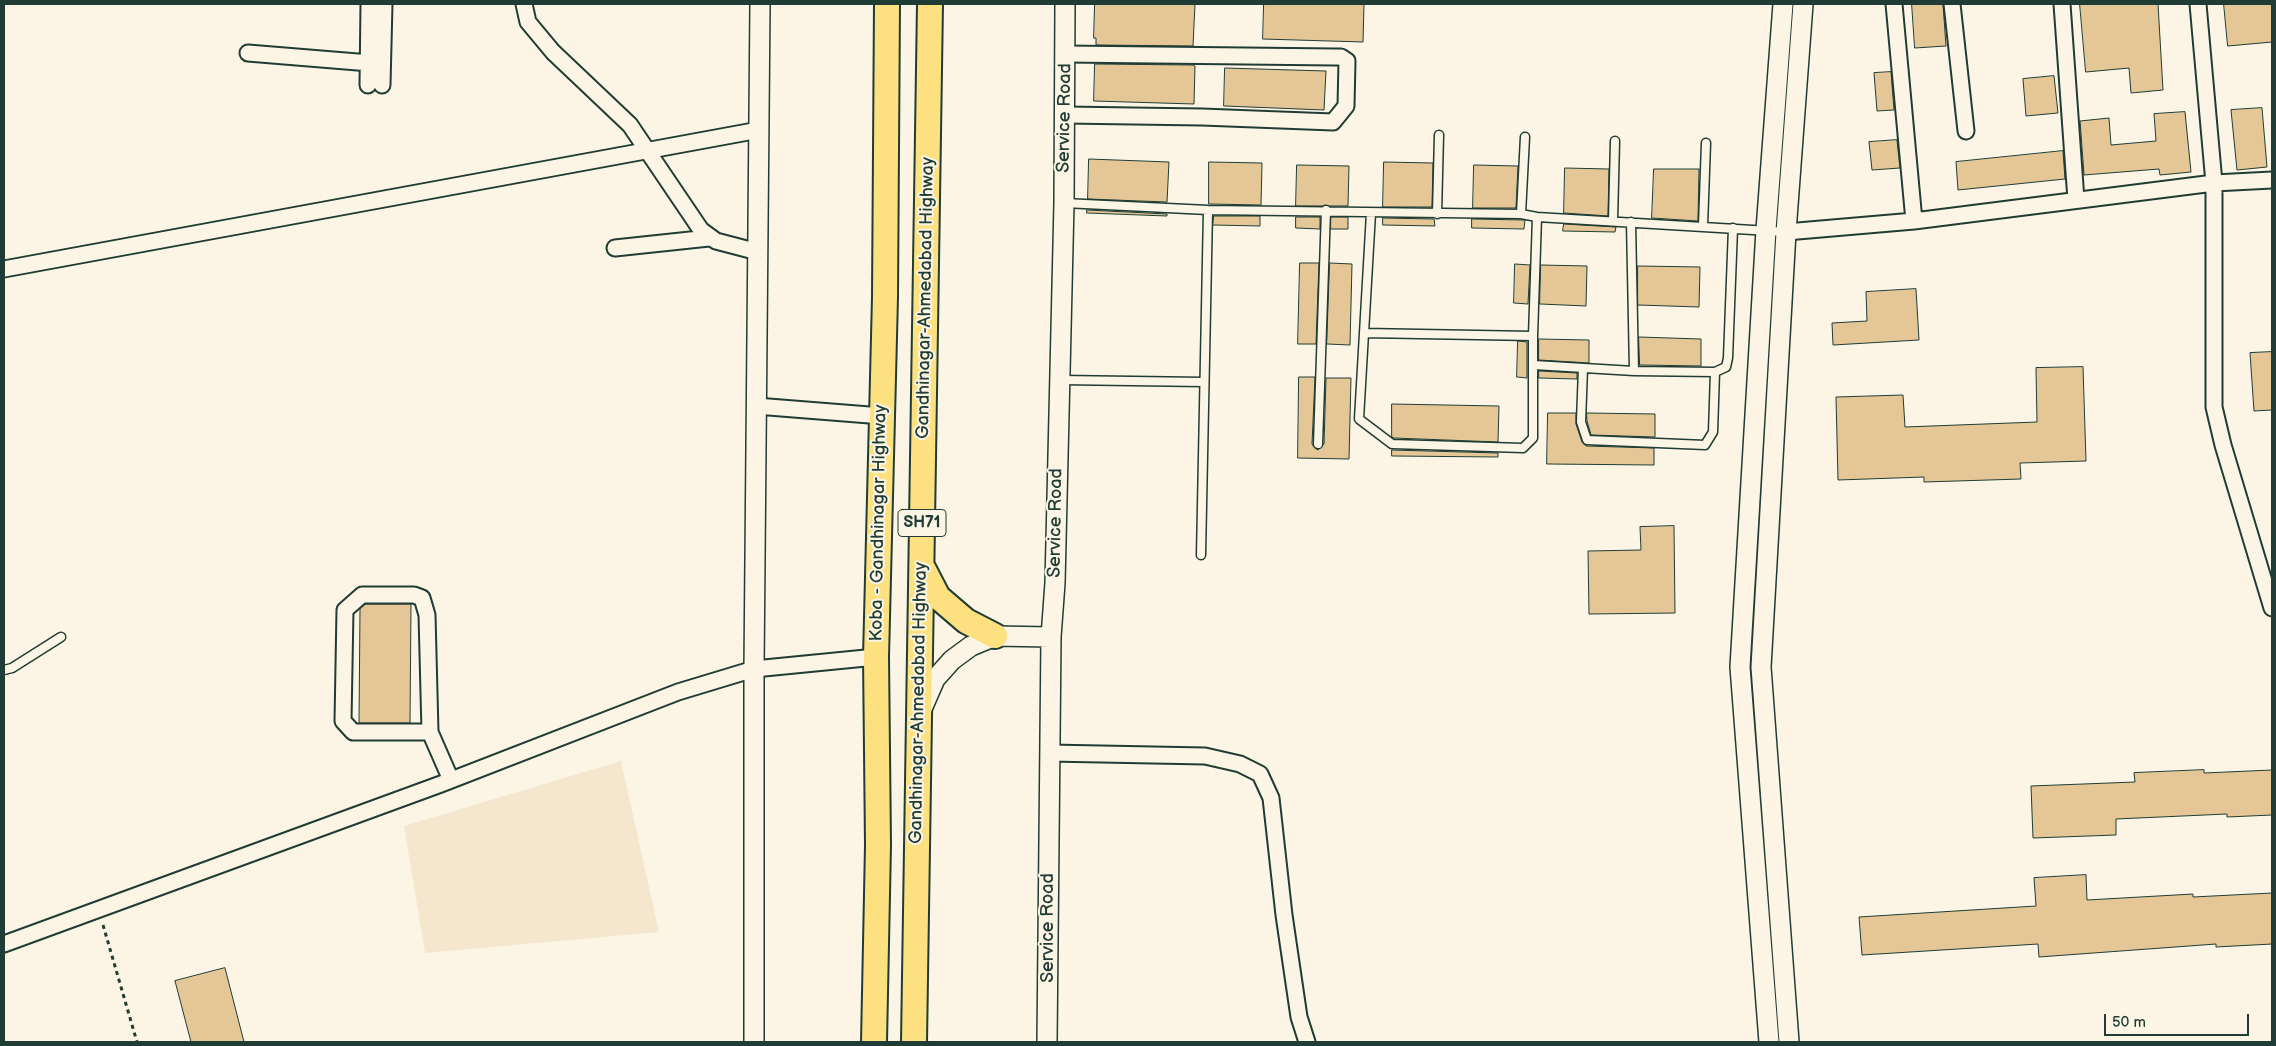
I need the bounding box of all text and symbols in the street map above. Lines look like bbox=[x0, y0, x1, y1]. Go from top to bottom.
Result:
street label: Service Road bbox=[1053, 63, 1077, 173]
street label: Gandhinagar-Ahmedabad Highway bbox=[913, 157, 939, 439]
street label: Koba - Gandhinagar Highway bbox=[866, 404, 892, 642]
street label: Service Road bbox=[1044, 468, 1068, 578]
road number: SH71 bbox=[898, 509, 946, 536]
street label: Gandhinagar-Ahmedabad Highway bbox=[906, 562, 932, 844]
street label: Service Road bbox=[1037, 873, 1059, 983]
scale bar bbox=[2106, 1004, 2251, 1036]
text: 50 m bbox=[2112, 1013, 2146, 1032]

